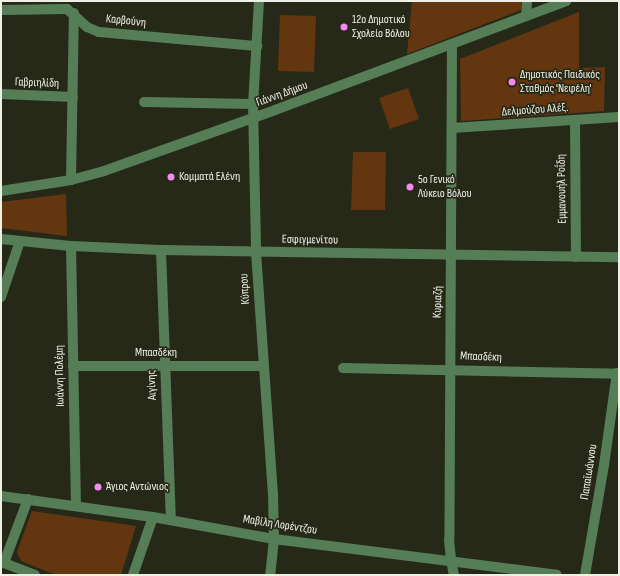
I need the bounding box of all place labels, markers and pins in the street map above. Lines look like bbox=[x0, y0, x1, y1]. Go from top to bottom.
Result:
place label: 12ο Δημοτικό Σχολείο Βόλου bbox=[352, 13, 410, 41]
marker: 12ο Δημοτικό Σχολείο Βόλου bbox=[339, 22, 349, 32]
place label: Δημοτικός Παιδικός Σταθμός 'Νεφέλη' bbox=[520, 68, 600, 96]
marker: Δημοτικός Παιδικός Σταθμός 'Νεφέλη' bbox=[507, 77, 517, 87]
place label: Κομματά Ελένη bbox=[179, 170, 240, 184]
marker: Κομματά Ελένη bbox=[166, 172, 176, 182]
place label: 5ο Γενικό Λύκειο Βόλου bbox=[418, 173, 472, 201]
marker: 5ο Γενικό Λύκειο Βόλου bbox=[405, 182, 415, 192]
place label: Άγιος Αντώνιος bbox=[106, 480, 169, 494]
marker: Άγιος Αντώνιος bbox=[93, 482, 103, 492]

